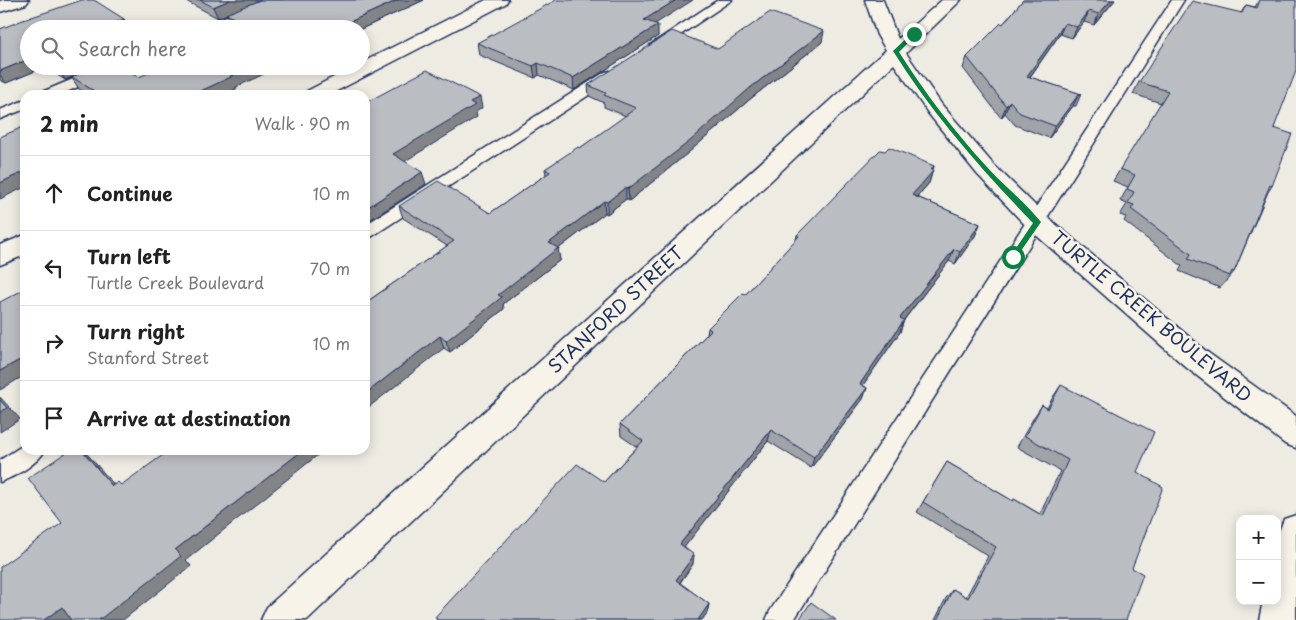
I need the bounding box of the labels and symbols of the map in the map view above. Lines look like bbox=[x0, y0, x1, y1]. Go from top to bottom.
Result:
route end bbox=[903, 23, 926, 46]
street label: TURTLE CREEK BOULEVARD bbox=[1046, 224, 1258, 408]
street label: STANFORD STREET bbox=[541, 238, 689, 379]
route start bbox=[1002, 246, 1025, 269]

